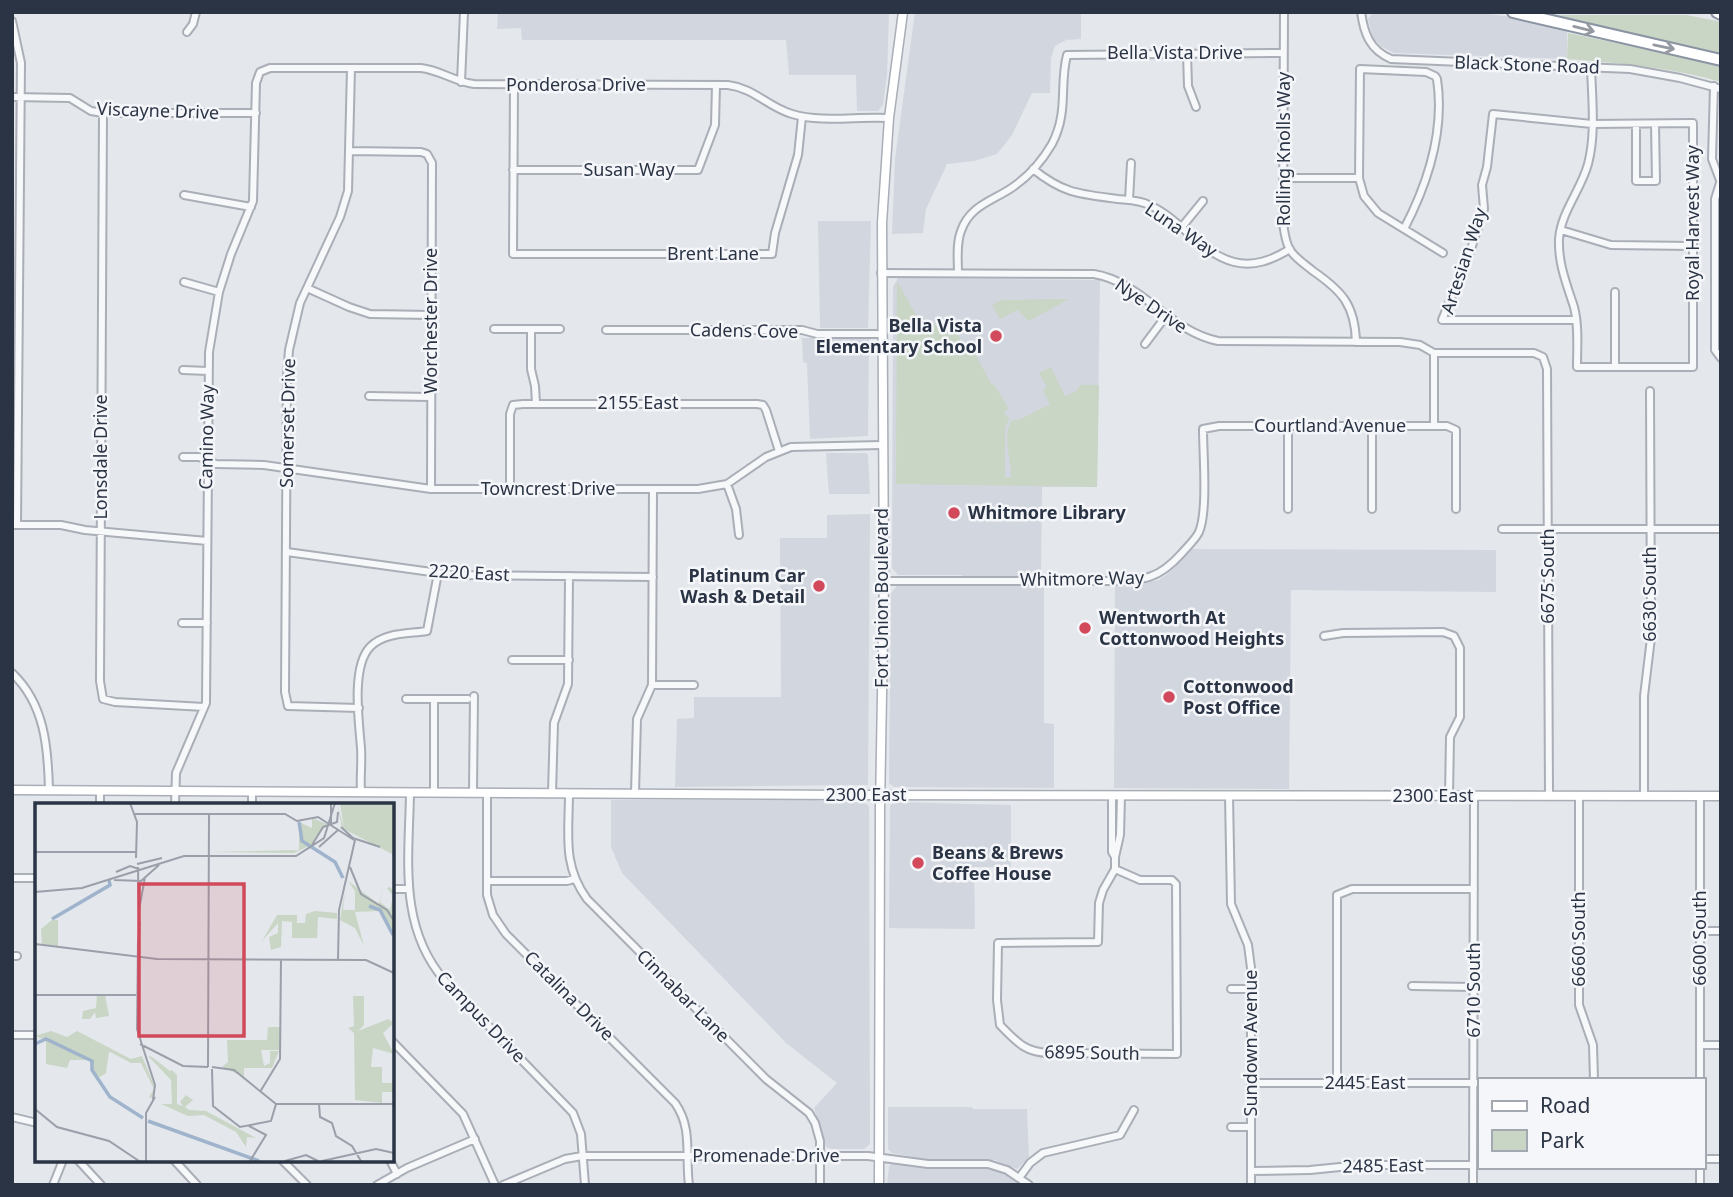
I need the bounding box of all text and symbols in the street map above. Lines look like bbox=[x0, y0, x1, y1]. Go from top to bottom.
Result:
one-way arrow bbox=[1572, 23, 1595, 36]
street label: Bella Vista Drive bbox=[1107, 40, 1243, 64]
one-way arrow bbox=[1652, 41, 1675, 55]
street label: Black Stone Road bbox=[1454, 49, 1600, 79]
street label: Rolling Knolls Way bbox=[1271, 71, 1295, 226]
street label: Ponderosa Drive bbox=[506, 72, 646, 96]
street label: Viscayne Drive bbox=[96, 96, 220, 124]
street label: Royal Harvest Way bbox=[1680, 144, 1704, 301]
street label: Susan Way bbox=[583, 157, 675, 181]
street label: Luna Way bbox=[1141, 196, 1223, 263]
street label: Artesian Way bbox=[1435, 204, 1492, 317]
street label: Brent Lane bbox=[667, 241, 759, 265]
street label: Worchester Drive bbox=[418, 248, 442, 394]
street label: Nye Drive bbox=[1111, 272, 1192, 338]
place label: Bella Vista Elementary School bbox=[815, 313, 982, 358]
street label: Cadens Cove bbox=[690, 317, 798, 343]
marker: Bella Vista Elementary School bbox=[988, 328, 1004, 344]
street label: Somerset Drive bbox=[274, 358, 300, 488]
street label: Camino Way bbox=[193, 383, 219, 490]
street label: 2155 East bbox=[597, 390, 679, 414]
street label: Lonsdale Drive bbox=[88, 394, 112, 520]
street label: Courtland Avenue bbox=[1254, 413, 1406, 437]
street label: Towncrest Drive bbox=[481, 476, 615, 500]
place label: Whitmore Library bbox=[968, 500, 1127, 524]
marker: Whitmore Library bbox=[946, 505, 962, 521]
street label: Fort Union Boulevard bbox=[869, 508, 893, 688]
street label: 6675 South bbox=[1535, 528, 1559, 624]
street label: 6630 South bbox=[1637, 546, 1661, 642]
street label: 2220 East bbox=[428, 558, 511, 586]
place label: Platinum Car Wash & Detail bbox=[680, 563, 805, 608]
street label: Whitmore Way bbox=[1020, 565, 1145, 591]
marker: Platinum Car Wash & Detail bbox=[811, 578, 827, 594]
place label: Wentworth At Cottonwood Heights bbox=[1099, 605, 1284, 650]
marker: Wentworth At Cottonwood Heights bbox=[1077, 620, 1093, 636]
place label: Cottonwood Post Office bbox=[1183, 674, 1294, 719]
marker: Cottonwood Post Office bbox=[1161, 689, 1177, 705]
street label: 2300 East bbox=[825, 782, 907, 806]
street label: 2300 East bbox=[1392, 783, 1474, 807]
inset map bbox=[35, 803, 394, 1162]
place label: Beans & Brews Coffee House bbox=[932, 840, 1064, 885]
marker: Beans & Brews Coffee House bbox=[910, 855, 926, 871]
street label: 6600 South bbox=[1687, 890, 1711, 986]
street label: 6660 South bbox=[1566, 891, 1590, 987]
street label: 6710 South bbox=[1461, 942, 1485, 1038]
street label: Cinnabar Lane bbox=[632, 944, 735, 1047]
street label: Catalina Drive bbox=[520, 945, 620, 1045]
street label: Campus Drive bbox=[432, 965, 531, 1067]
street label: Sundown Avenue bbox=[1238, 970, 1262, 1116]
street label: 6895 South bbox=[1044, 1039, 1140, 1065]
street label: 2445 East bbox=[1324, 1070, 1406, 1094]
legend bbox=[1478, 1078, 1705, 1169]
text: Road bbox=[1540, 1091, 1590, 1119]
text: Park bbox=[1540, 1126, 1585, 1154]
street label: Promenade Drive bbox=[692, 1143, 840, 1167]
street label: 2485 East bbox=[1342, 1152, 1424, 1178]

